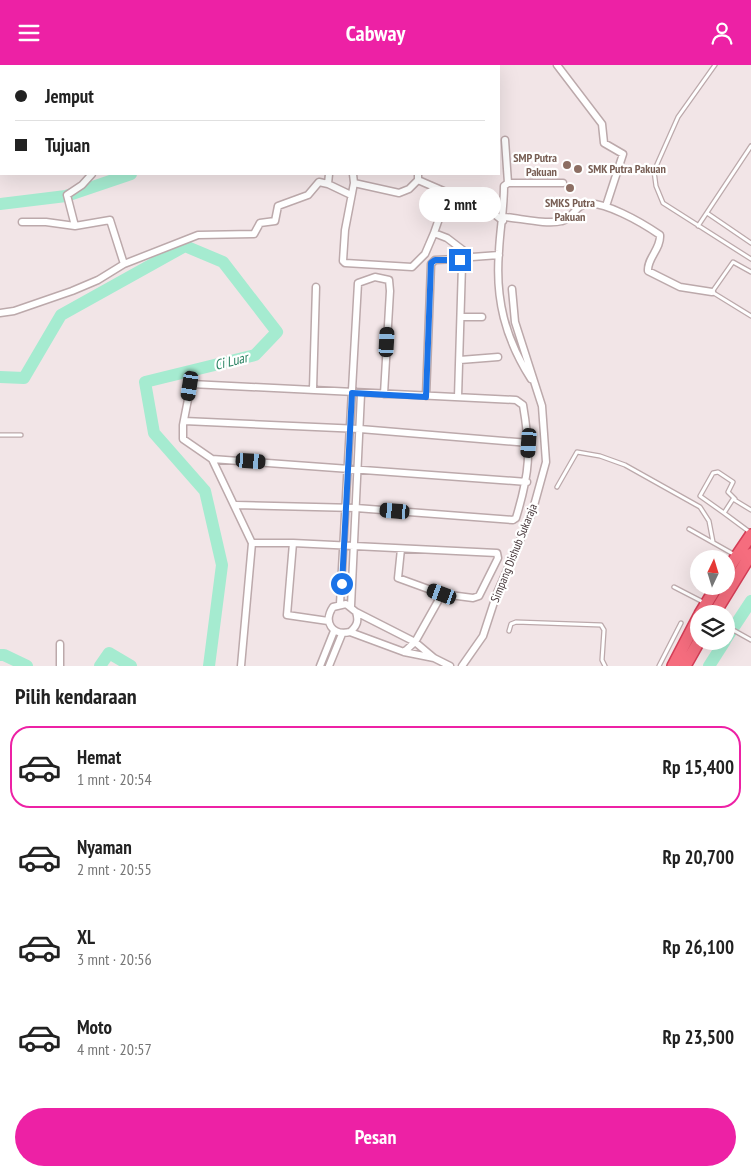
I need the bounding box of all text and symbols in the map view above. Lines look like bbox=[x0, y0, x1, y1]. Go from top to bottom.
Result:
icon: menu bbox=[15, 19, 43, 47]
text: Cabway bbox=[346, 19, 405, 47]
icon: person bbox=[708, 19, 736, 47]
text: Jemput bbox=[45, 84, 94, 108]
text: Tujuan bbox=[45, 133, 90, 157]
place label: SMP Putra Pakuan bbox=[513, 150, 557, 179]
marker: SMP Putra Pakuan bbox=[561, 159, 573, 171]
place label: SMK Putra Pakuan bbox=[588, 161, 666, 176]
marker: SMK Putra Pakuan bbox=[572, 163, 584, 175]
marker: SMKS Putra Pakuan bbox=[564, 182, 576, 194]
callout: 2 mnt bbox=[419, 187, 501, 223]
text: 2 mnt bbox=[443, 194, 477, 214]
place label: SMKS Putra Pakuan bbox=[545, 195, 595, 224]
route end bbox=[449, 249, 471, 271]
car bbox=[378, 327, 395, 357]
water label: Ci Luar bbox=[213, 348, 252, 374]
car bbox=[180, 370, 199, 402]
car bbox=[520, 428, 537, 458]
car bbox=[235, 452, 266, 470]
street label: Simpang Dishub Sukaraja bbox=[487, 501, 540, 604]
car bbox=[379, 502, 410, 520]
north arrow bbox=[690, 550, 735, 595]
map controls bbox=[690, 550, 735, 650]
route start bbox=[331, 573, 353, 595]
car bbox=[425, 582, 458, 606]
button: layers bbox=[690, 605, 735, 650]
text: Pilih kendaraan bbox=[15, 682, 137, 710]
icon: car bbox=[17, 745, 62, 790]
text: Hemat bbox=[77, 745, 121, 769]
text: Rp 15,400 bbox=[663, 755, 734, 779]
text: 1 mnt · 20:54 bbox=[77, 769, 152, 789]
icon: car bbox=[17, 835, 62, 880]
text: Nyaman bbox=[77, 835, 132, 859]
text: Rp 20,700 bbox=[663, 845, 734, 869]
text: 2 mnt · 20:55 bbox=[77, 859, 152, 879]
icon: car bbox=[17, 925, 62, 970]
text: XL bbox=[77, 925, 95, 949]
text: Rp 26,100 bbox=[663, 935, 734, 959]
text: 3 mnt · 20:56 bbox=[77, 949, 152, 969]
icon: car bbox=[17, 1015, 62, 1060]
text: Moto bbox=[77, 1015, 112, 1039]
text: Rp 23,500 bbox=[663, 1025, 734, 1049]
text: 4 mnt · 20:57 bbox=[77, 1039, 152, 1059]
button: Pesan bbox=[15, 1108, 736, 1166]

